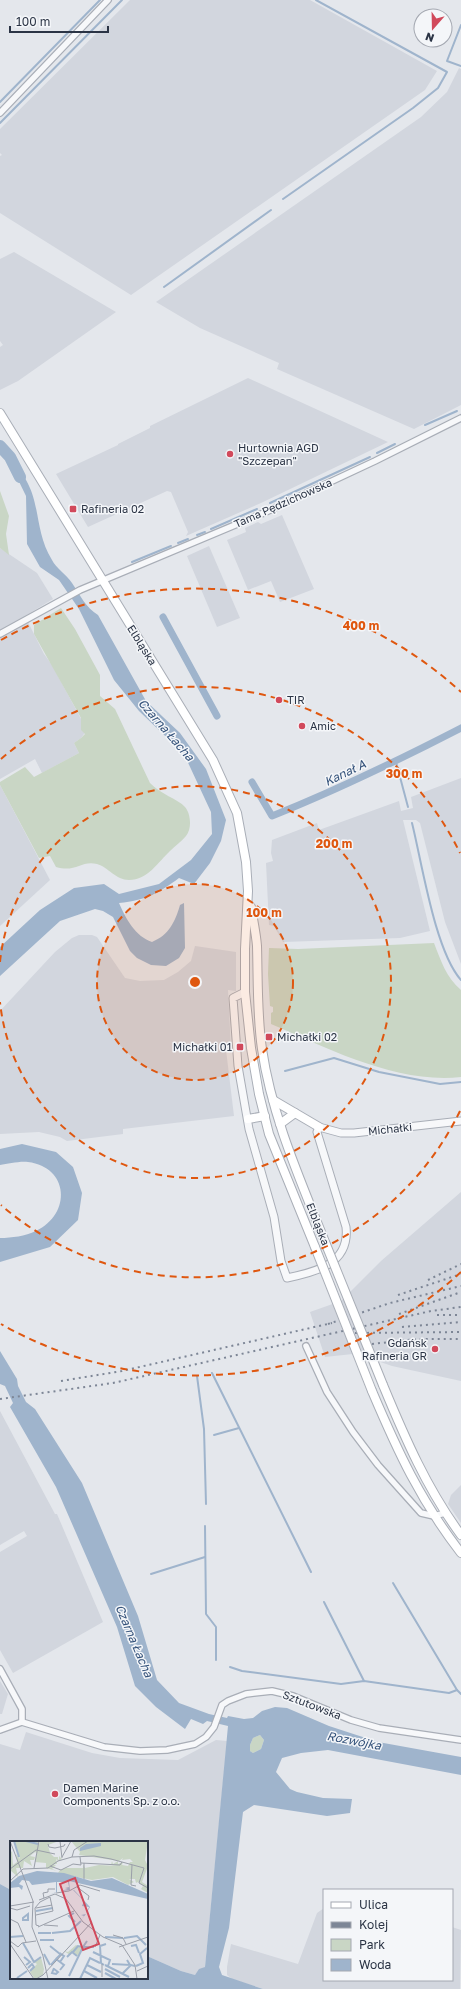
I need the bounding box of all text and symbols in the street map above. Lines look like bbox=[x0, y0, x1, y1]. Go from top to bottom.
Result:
scale bar bbox=[10, 8, 108, 34]
north arrow bbox=[413, 8, 453, 48]
text: 100 m bbox=[16, 14, 50, 29]
text: N bbox=[423, 30, 436, 45]
place label: Hurtownia AGD "Szczepan" bbox=[238, 441, 319, 467]
marker: Hurtownia AGD "Szczepan" bbox=[225, 449, 235, 459]
street label: Tama Pędzichowska bbox=[232, 475, 334, 530]
place label: Rafineria 02 bbox=[81, 502, 144, 515]
marker: Rafineria 02 bbox=[68, 504, 78, 514]
text: 400 m bbox=[343, 618, 379, 633]
street label: Elbląska bbox=[125, 622, 160, 667]
place label: TIR bbox=[287, 693, 305, 706]
marker: TIR bbox=[274, 695, 284, 705]
water label: Czarna Łacha bbox=[135, 696, 198, 765]
place label: Amic bbox=[310, 719, 336, 732]
marker: Amic bbox=[297, 721, 307, 731]
water label: Kanał A bbox=[322, 756, 368, 789]
text: 300 m bbox=[386, 766, 422, 781]
text: 200 m bbox=[316, 836, 352, 851]
text: 100 m bbox=[246, 905, 282, 920]
centre of rings bbox=[188, 975, 202, 989]
place label: Michałki 02 bbox=[277, 1030, 337, 1043]
marker: Michałki 02 bbox=[264, 1032, 274, 1042]
place label: Michałki 01 bbox=[173, 1040, 232, 1053]
marker: Michałki 01 bbox=[235, 1042, 245, 1052]
street label: Michałki bbox=[367, 1120, 413, 1137]
street label: Elbląska bbox=[304, 1201, 333, 1247]
place label: Gdańsk Rafineria GR bbox=[362, 1336, 427, 1362]
marker: Gdańsk Rafineria GR bbox=[430, 1344, 440, 1354]
water label: Czarna Łacha bbox=[112, 1602, 157, 1681]
street label: Sztutowska bbox=[281, 1687, 343, 1722]
water label: Rozwójka bbox=[326, 1728, 384, 1753]
place label: Damen Marine Components Sp. z o.o. bbox=[63, 1781, 180, 1807]
marker: Damen Marine Components Sp. z o.o. bbox=[50, 1789, 60, 1799]
inset map bbox=[10, 1841, 148, 1979]
legend bbox=[323, 1889, 453, 1981]
text: Ulica bbox=[359, 1897, 388, 1912]
text: Kolej bbox=[359, 1917, 388, 1932]
text: Park bbox=[359, 1937, 385, 1952]
text: Woda bbox=[359, 1957, 391, 1972]

